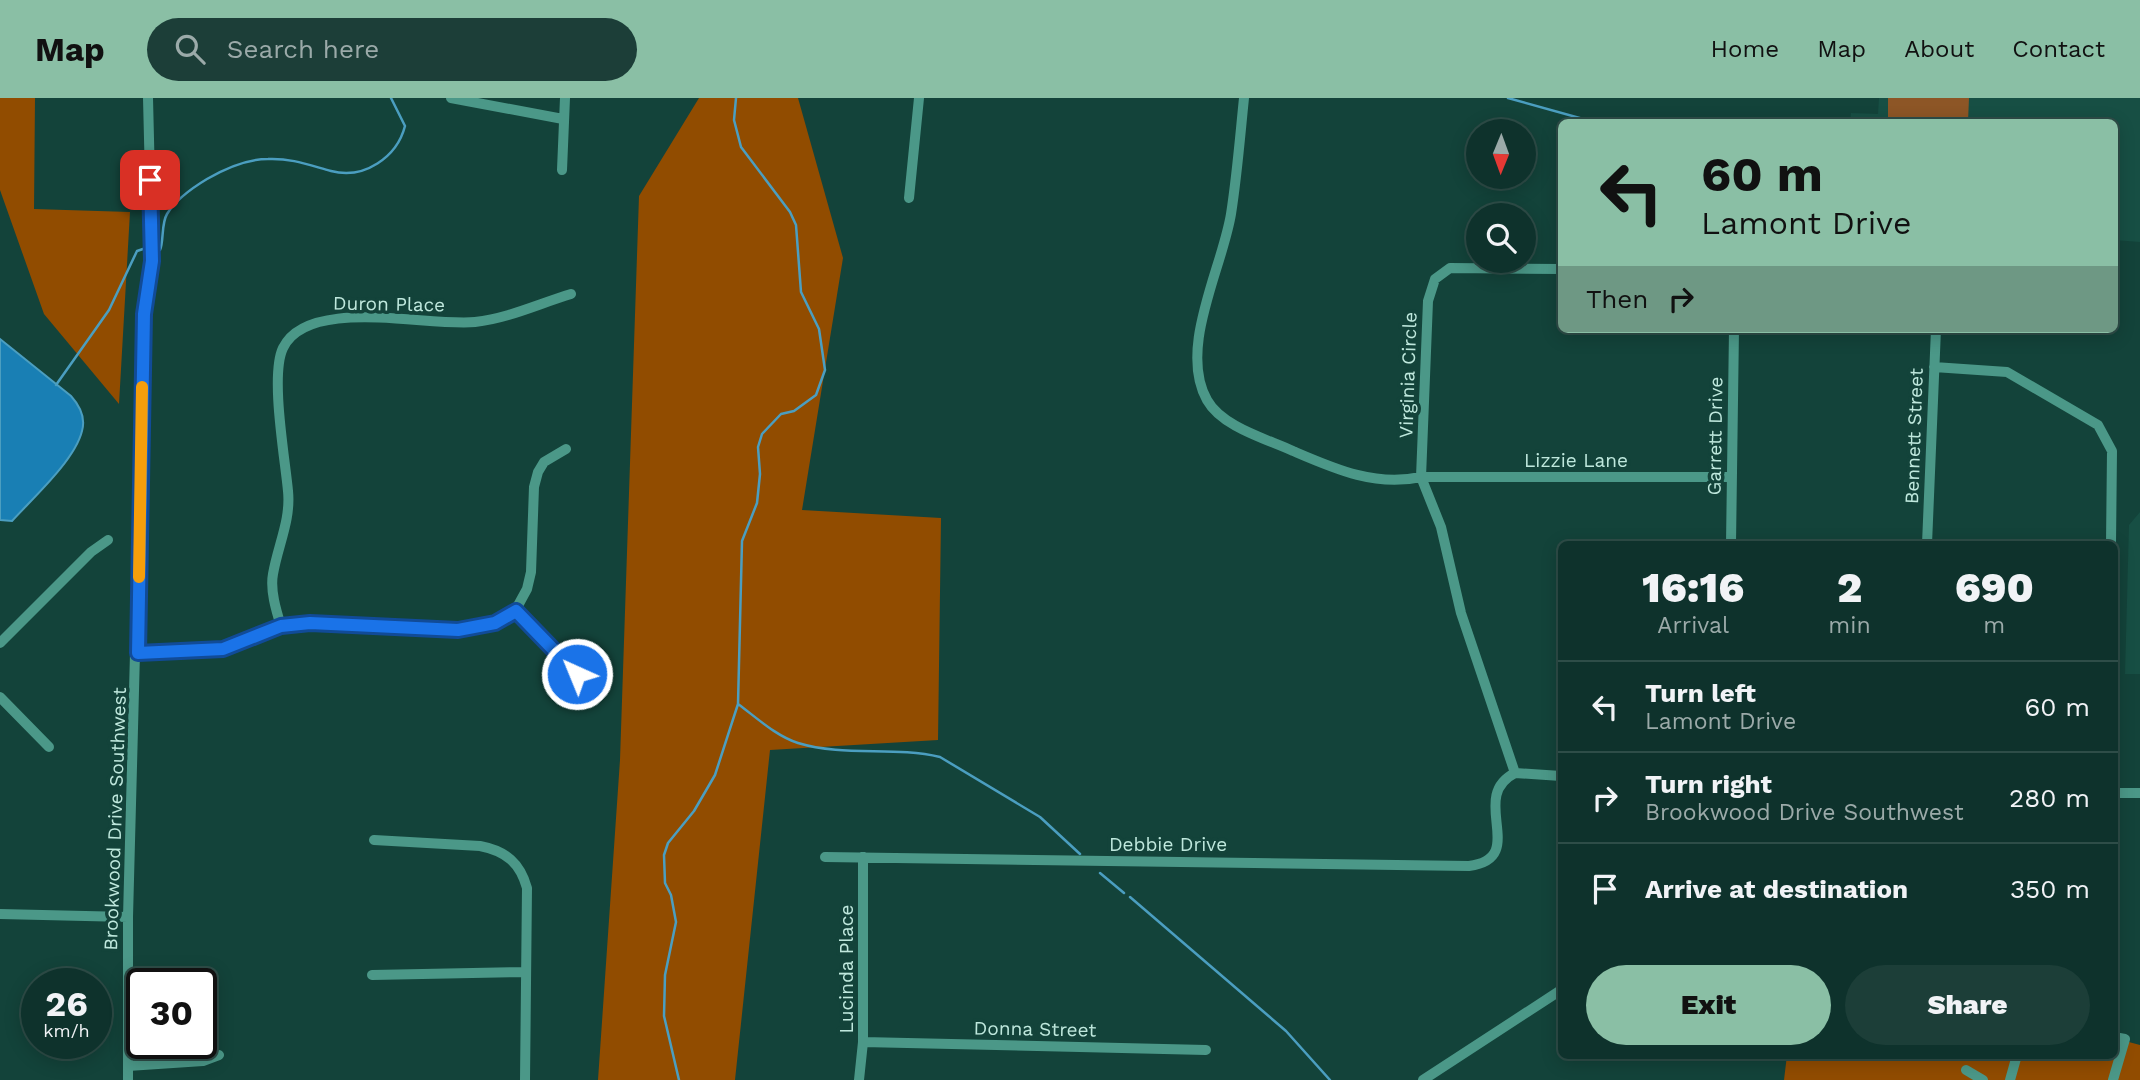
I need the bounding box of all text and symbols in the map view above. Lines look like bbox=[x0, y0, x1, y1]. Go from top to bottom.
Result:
search box bbox=[147, 18, 637, 81]
text: Map bbox=[35, 30, 105, 69]
icon: search bbox=[171, 30, 209, 68]
text: Search here bbox=[227, 34, 379, 64]
text: Home bbox=[1711, 35, 1779, 63]
text: Map bbox=[1817, 35, 1866, 63]
text: About bbox=[1904, 35, 1974, 63]
text: Contact bbox=[2012, 35, 2105, 63]
north arrow bbox=[1466, 119, 1536, 189]
map controls bbox=[1466, 119, 1536, 273]
text: 60 m bbox=[1701, 145, 1823, 203]
icon: left bbox=[1586, 147, 1677, 238]
pin bbox=[120, 150, 180, 210]
icon: arrive bbox=[131, 161, 169, 199]
button: search bbox=[1466, 203, 1536, 273]
text: Lamont Drive bbox=[1701, 204, 1911, 242]
icon: right bbox=[1662, 280, 1700, 318]
text: Then bbox=[1586, 284, 1648, 314]
street label: Duron Place bbox=[333, 292, 445, 316]
street label: Virginia Circle bbox=[1394, 311, 1422, 439]
street label: Bennett Street bbox=[1900, 368, 1928, 504]
street label: Garrett Drive bbox=[1702, 376, 1728, 496]
street label: Lizzie Lane bbox=[1524, 449, 1628, 472]
text: 16:16 bbox=[1642, 563, 1744, 612]
text: 2 bbox=[1837, 563, 1862, 612]
text: 690 bbox=[1955, 563, 2034, 612]
text: Arrival bbox=[1657, 612, 1729, 639]
text: min bbox=[1828, 612, 1871, 639]
text: m bbox=[1983, 612, 2005, 639]
position arrow bbox=[540, 637, 614, 711]
text: Turn left bbox=[1645, 678, 1756, 708]
street label: Brookwood Drive Southwest bbox=[99, 687, 131, 951]
icon: left bbox=[1586, 688, 1624, 726]
text: 60 m bbox=[2024, 692, 2090, 722]
text: Lamont Drive bbox=[1645, 708, 1796, 735]
text: Turn right bbox=[1645, 769, 1772, 799]
icon: right bbox=[1586, 779, 1624, 817]
text: 280 m bbox=[2009, 783, 2090, 813]
text: Brookwood Drive Southwest bbox=[1645, 799, 1964, 826]
street label: Debbie Drive bbox=[1109, 833, 1227, 856]
icon: arrive bbox=[1586, 870, 1624, 908]
text: Arrive at destination bbox=[1645, 874, 1908, 904]
text: 350 m bbox=[2010, 874, 2090, 904]
street label: Lucinda Place bbox=[835, 905, 858, 1033]
button: Exit bbox=[1586, 965, 1831, 1045]
button: Share bbox=[1845, 965, 2090, 1045]
speed limit sign: 30 bbox=[126, 968, 217, 1059]
text: 26 bbox=[45, 983, 88, 1025]
street label: Donna Street bbox=[974, 1016, 1097, 1042]
text: km/h bbox=[43, 1020, 90, 1041]

